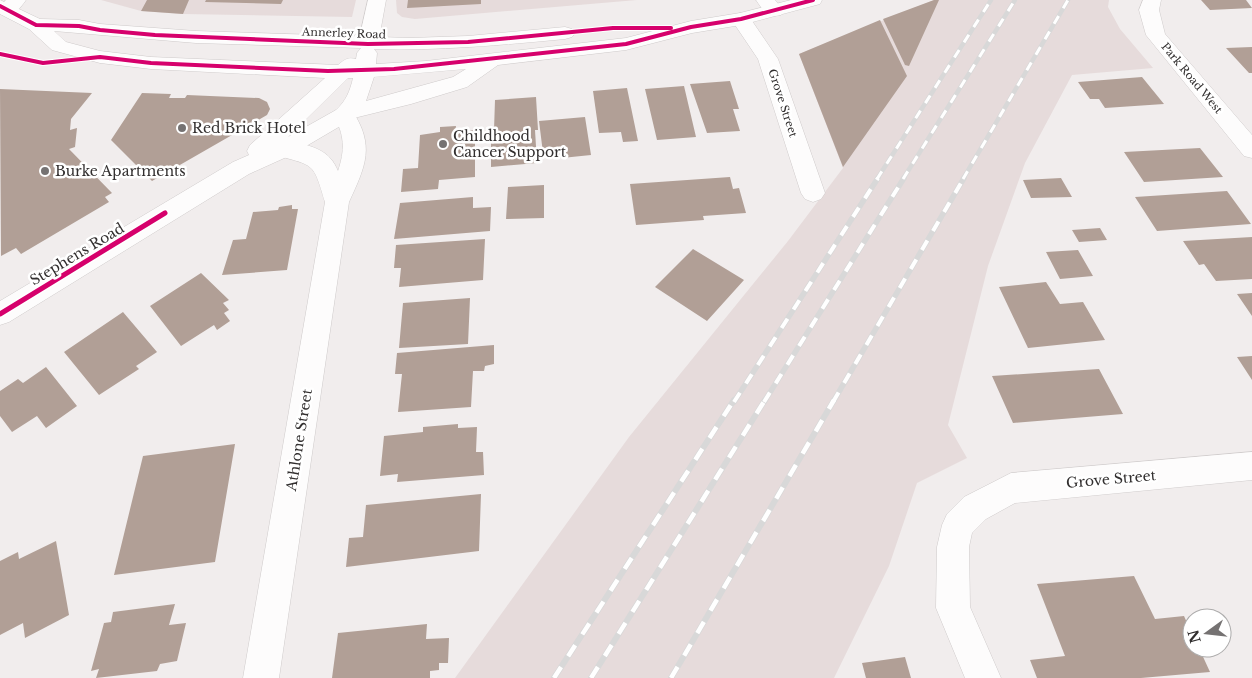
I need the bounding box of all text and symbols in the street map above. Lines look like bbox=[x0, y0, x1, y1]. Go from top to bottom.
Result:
street label: Annerley Road bbox=[301, 25, 387, 41]
street label: Park Road West bbox=[1158, 40, 1226, 117]
street label: Grove Street bbox=[765, 67, 801, 140]
place label: Red Brick Hotel bbox=[192, 119, 307, 137]
marker: Red Brick Hotel bbox=[176, 122, 188, 134]
place label: Childhood Cancer Support bbox=[453, 127, 567, 161]
marker: Childhood Cancer Support bbox=[437, 138, 449, 150]
place label: Burke Apartments bbox=[55, 162, 186, 180]
marker: Burke Apartments bbox=[39, 165, 51, 177]
street label: Stephens Road bbox=[27, 219, 128, 289]
street label: Athlone Street bbox=[282, 387, 316, 493]
street label: Grove Street bbox=[1065, 466, 1157, 492]
north arrow bbox=[1182, 608, 1232, 658]
text: N bbox=[1184, 628, 1205, 645]

